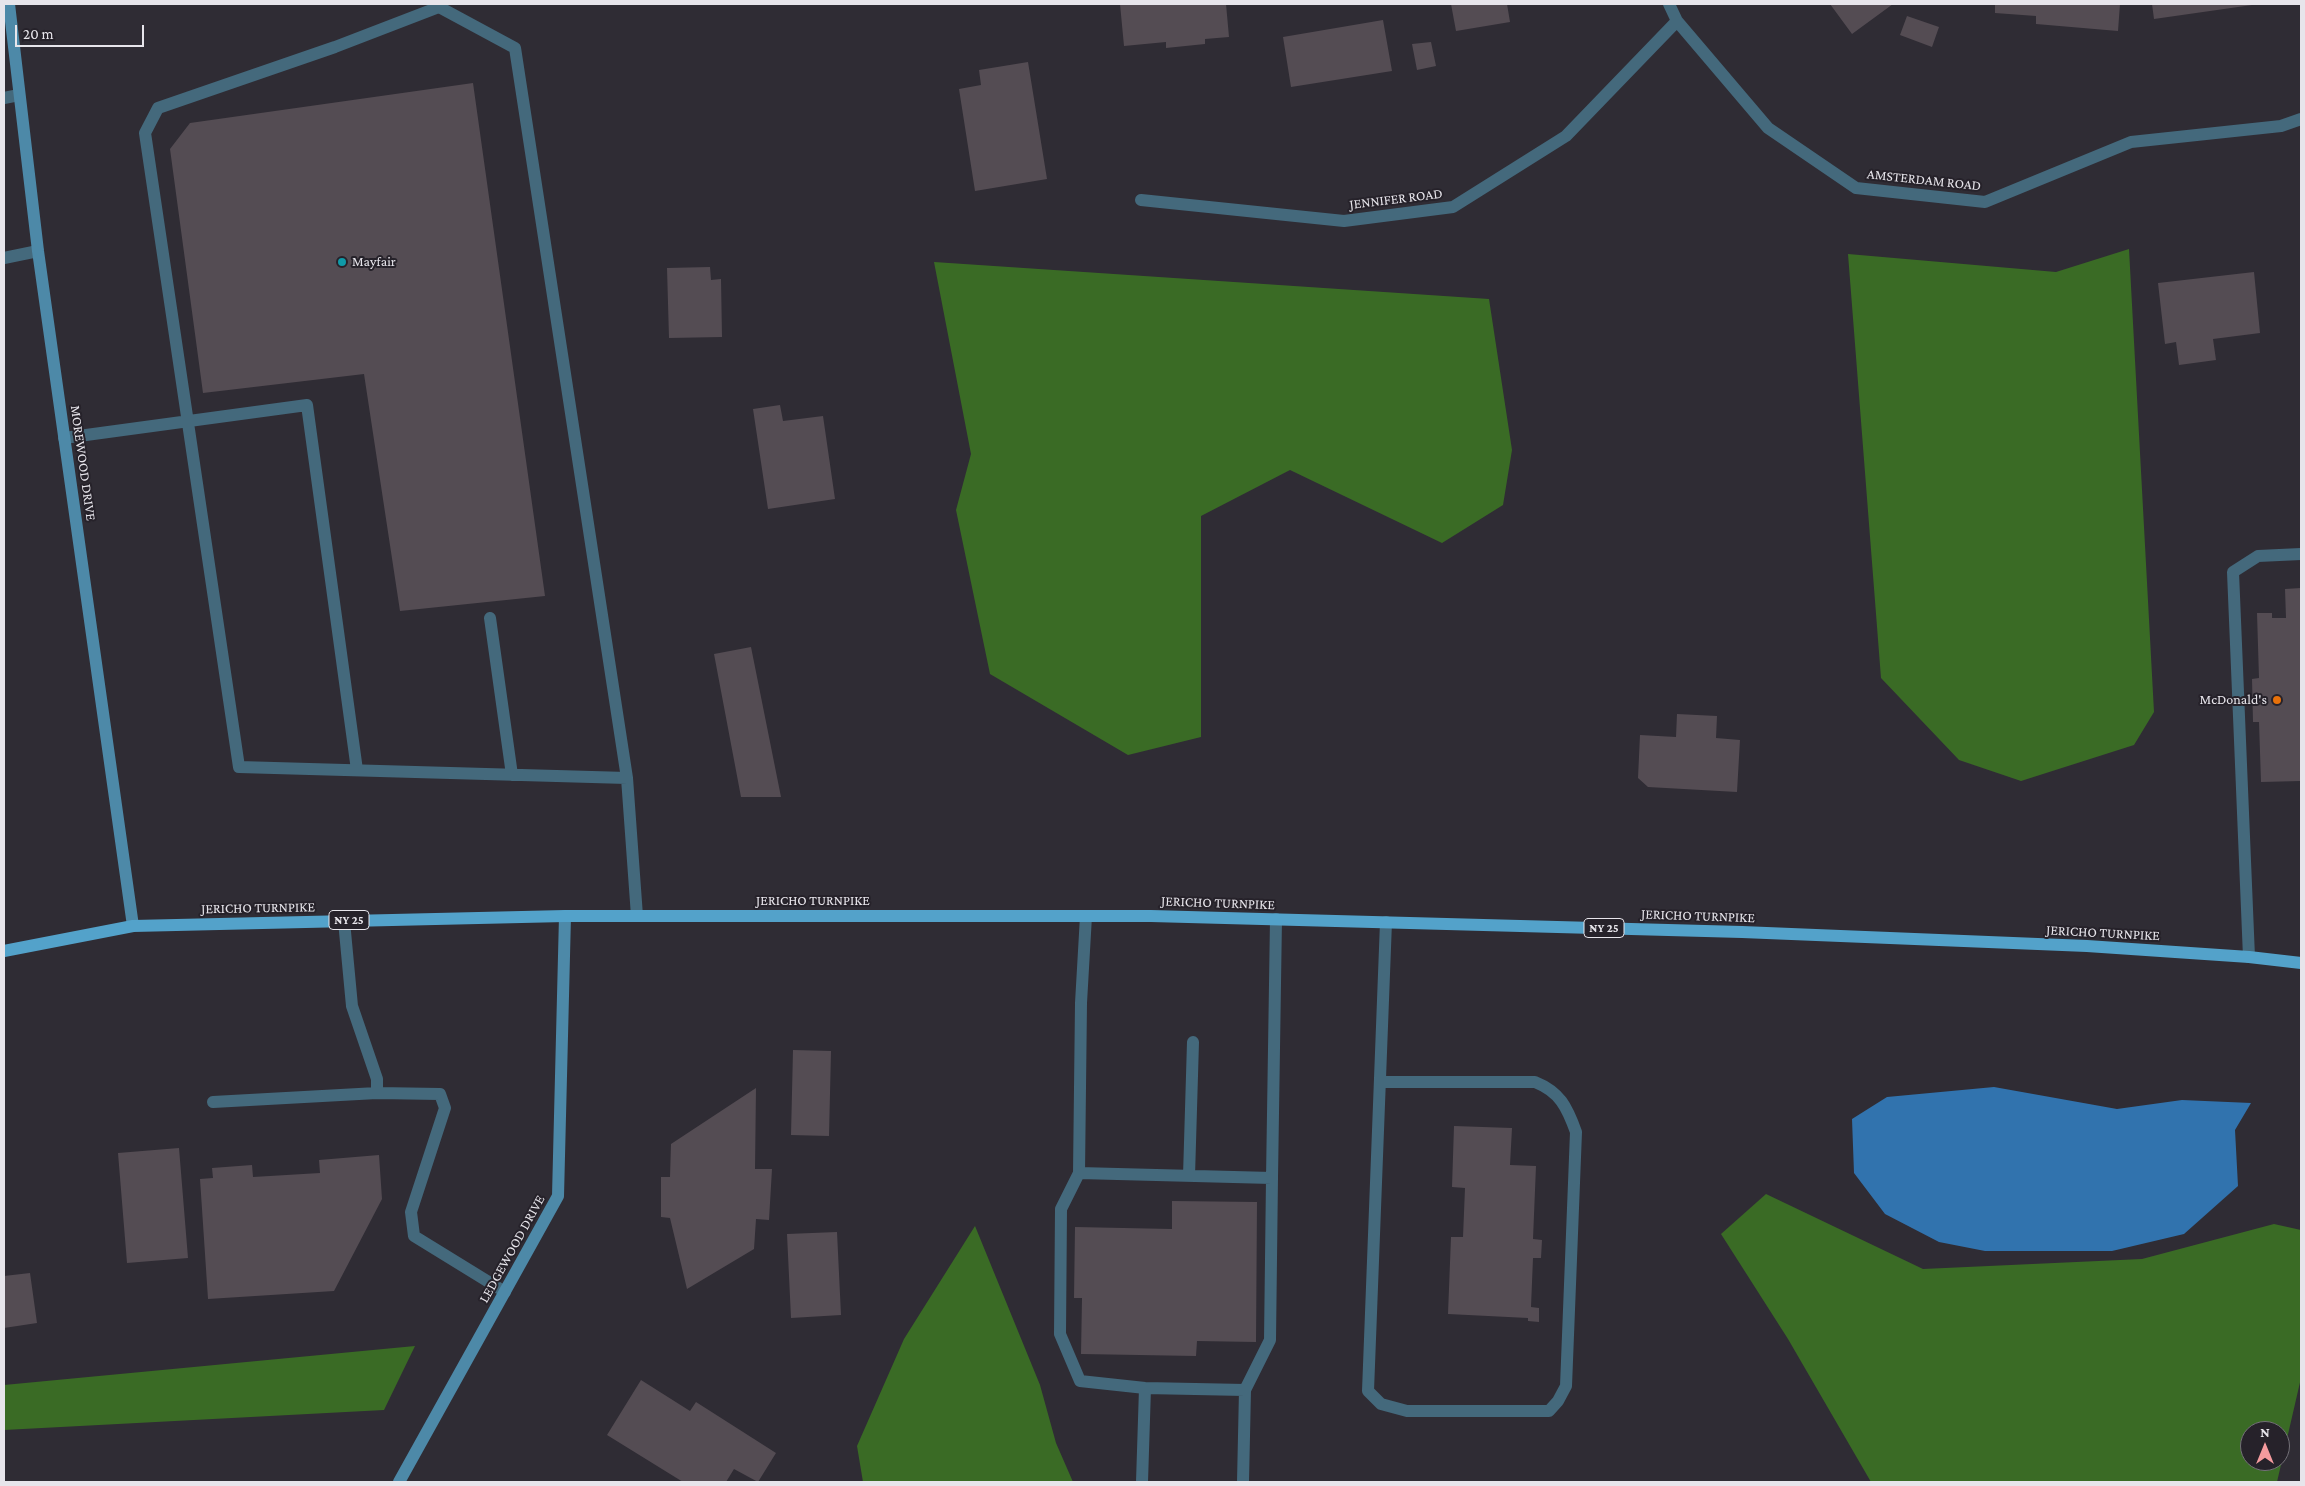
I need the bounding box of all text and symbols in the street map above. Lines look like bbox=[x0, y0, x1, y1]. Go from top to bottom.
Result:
scale bar bbox=[18, 15, 146, 47]
text: 20 m bbox=[23, 26, 54, 42]
street label: AMSTERDAM ROAD bbox=[1866, 166, 1982, 194]
street label: JENNIFER ROAD bbox=[1349, 185, 1443, 213]
place label: Mayfair bbox=[352, 254, 396, 270]
marker: Mayfair bbox=[336, 256, 348, 268]
street label: MOREWOOD DRIVE bbox=[67, 404, 99, 522]
place label: McDonald's bbox=[2200, 692, 2267, 708]
marker: McDonald's bbox=[2271, 694, 2283, 706]
street label: JERICHO TURNPIKE bbox=[756, 893, 870, 909]
street label: JERICHO TURNPIKE bbox=[1161, 893, 1275, 913]
street label: JERICHO TURNPIKE bbox=[201, 899, 315, 917]
street label: JERICHO TURNPIKE bbox=[1641, 906, 1755, 926]
road number: NY 25 bbox=[329, 910, 369, 930]
road number: NY 25 bbox=[1584, 918, 1624, 938]
street label: JERICHO TURNPIKE bbox=[2046, 922, 2160, 944]
street label: LEDGEWOOD DRIVE bbox=[475, 1192, 549, 1306]
north arrow bbox=[2240, 1421, 2290, 1471]
text: N bbox=[2260, 1424, 2270, 1440]

